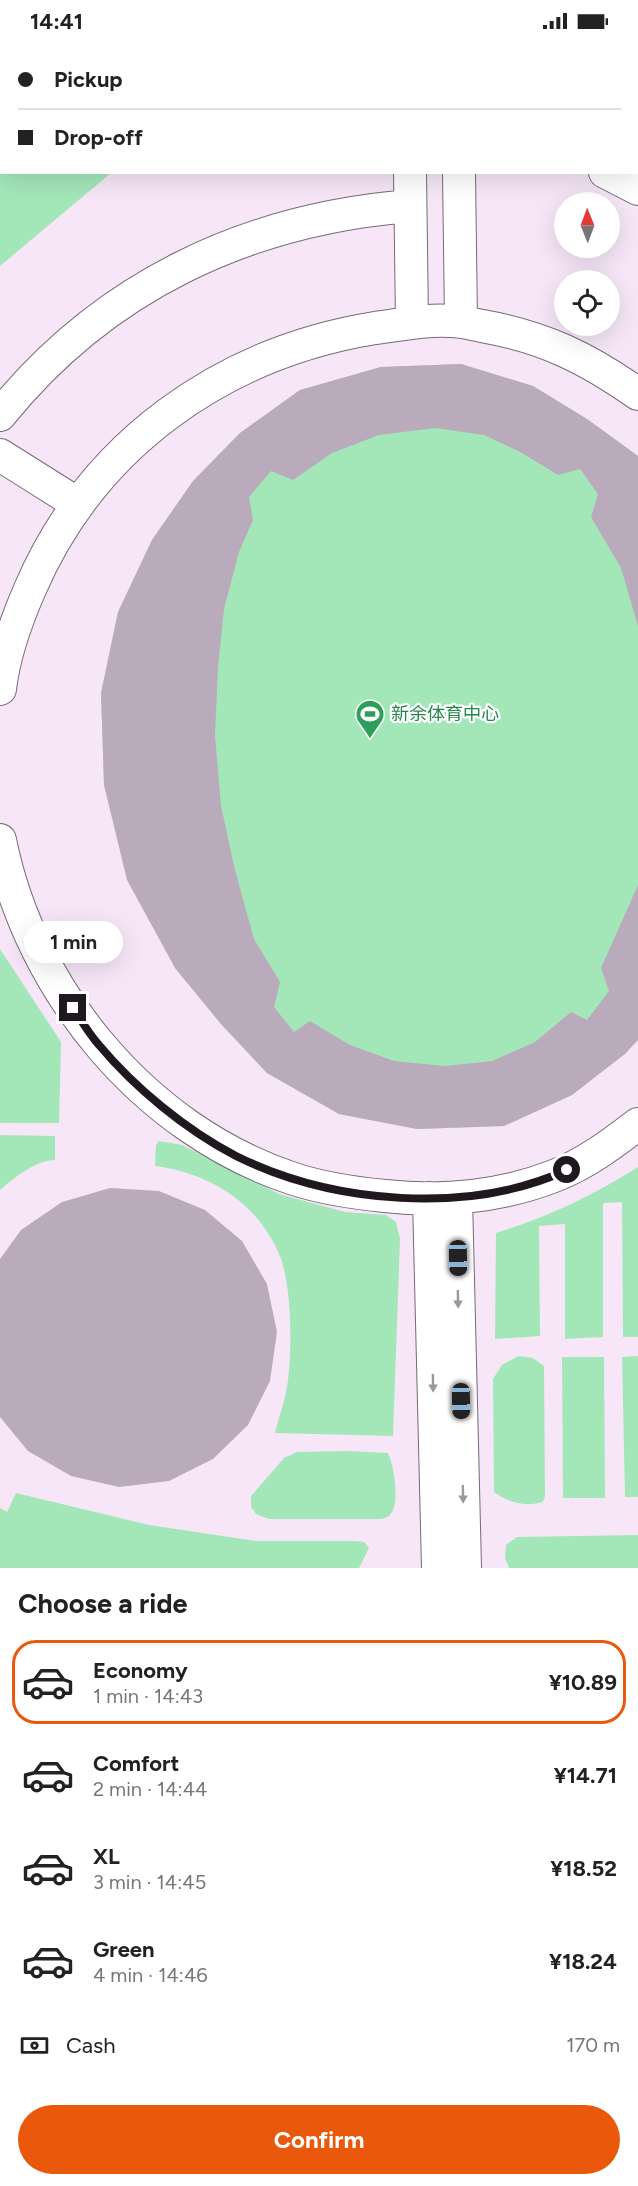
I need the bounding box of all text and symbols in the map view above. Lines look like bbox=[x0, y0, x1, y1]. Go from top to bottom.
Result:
text: 14:41 bbox=[30, 8, 83, 35]
text: Pickup bbox=[54, 66, 123, 93]
text: Drop-off bbox=[54, 124, 143, 151]
north arrow bbox=[554, 192, 620, 258]
map controls bbox=[554, 192, 620, 336]
button: locate bbox=[554, 270, 620, 336]
sports icon: 新余体育中心 bbox=[354, 698, 386, 740]
place label: 新余体育中心 bbox=[391, 703, 499, 725]
callout: 1 min bbox=[23, 921, 122, 963]
text: 1 min bbox=[50, 930, 97, 954]
route end bbox=[59, 994, 86, 1021]
route start bbox=[553, 1156, 580, 1183]
car bbox=[449, 1240, 467, 1276]
one-way arrow bbox=[454, 1289, 463, 1308]
one-way arrow bbox=[429, 1373, 438, 1392]
car bbox=[452, 1383, 470, 1419]
one-way arrow bbox=[458, 1484, 468, 1503]
text: Choose a ride bbox=[18, 1587, 187, 1620]
icon: car bbox=[21, 1655, 75, 1709]
text: Economy bbox=[93, 1657, 188, 1684]
text: ¥10.89 bbox=[549, 1669, 617, 1696]
text: 1 min · 14:43 bbox=[93, 1684, 203, 1708]
icon: car bbox=[21, 1748, 75, 1802]
text: Comfort bbox=[93, 1750, 179, 1777]
text: ¥14.71 bbox=[554, 1762, 617, 1789]
text: 2 min · 14:44 bbox=[93, 1777, 207, 1801]
icon: car bbox=[21, 1841, 75, 1895]
text: XL bbox=[93, 1843, 120, 1870]
text: ¥18.52 bbox=[550, 1855, 617, 1882]
text: 3 min · 14:45 bbox=[93, 1870, 206, 1894]
icon: car bbox=[21, 1934, 75, 1988]
text: Green bbox=[93, 1936, 155, 1963]
text: ¥18.24 bbox=[549, 1948, 617, 1975]
text: 4 min · 14:46 bbox=[93, 1963, 208, 1987]
icon: cash bbox=[18, 2029, 51, 2062]
text: Cash bbox=[66, 2032, 116, 2059]
text: 170 m bbox=[566, 2033, 620, 2057]
button: Confirm bbox=[18, 2105, 620, 2174]

